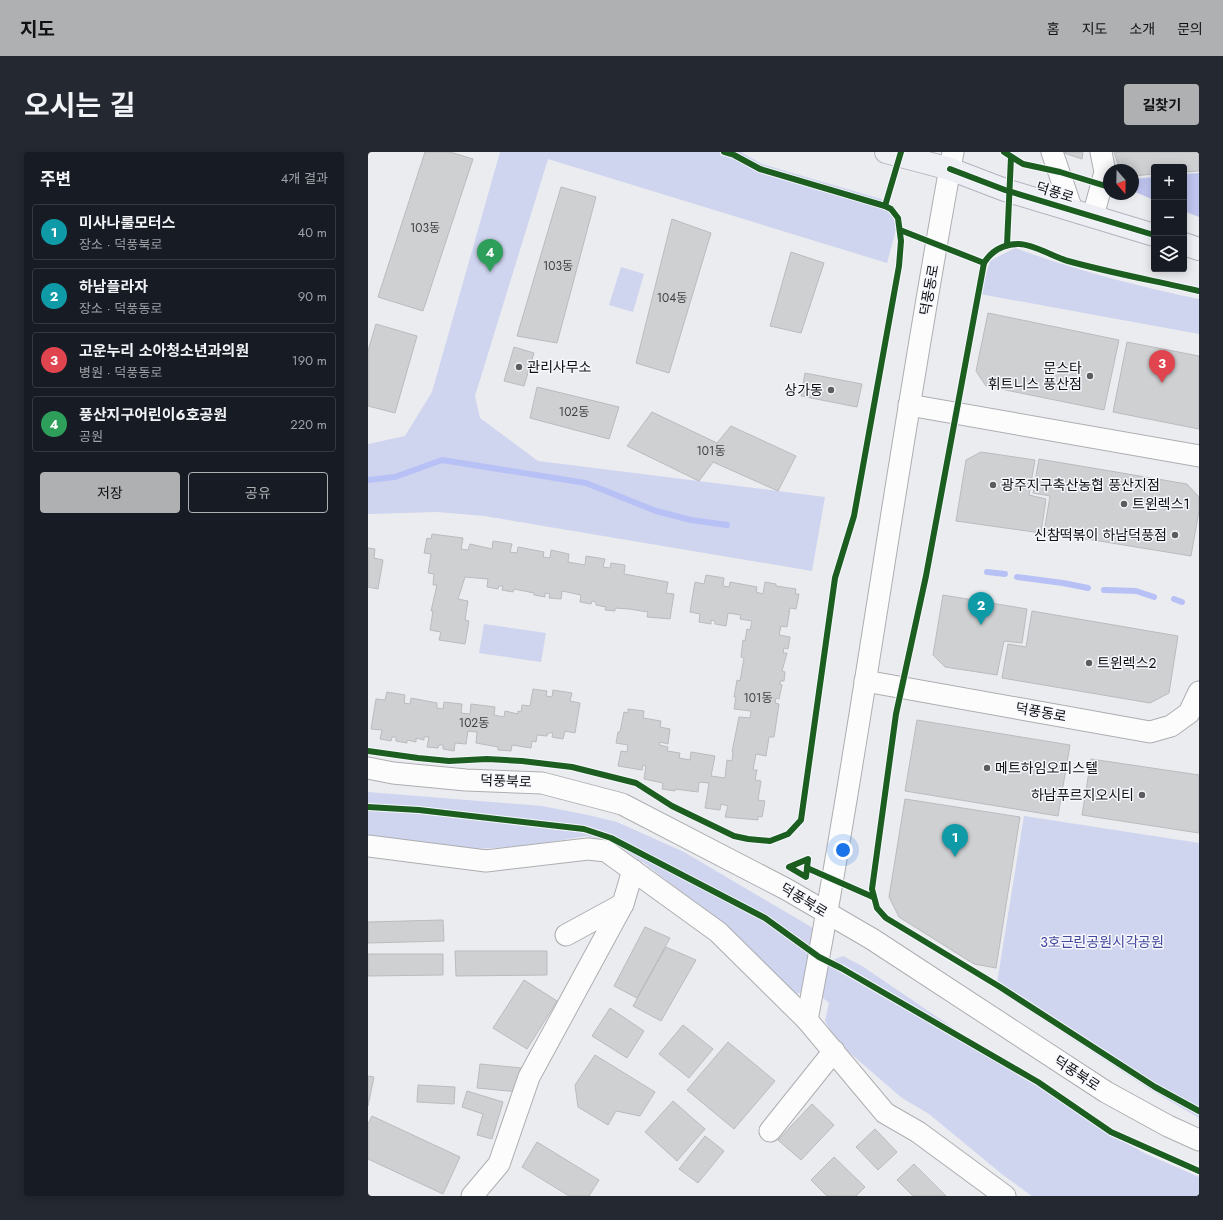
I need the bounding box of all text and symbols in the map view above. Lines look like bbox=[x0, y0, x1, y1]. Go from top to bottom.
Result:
text: 지도 bbox=[20, 16, 55, 43]
text: 홈 bbox=[1047, 19, 1060, 39]
text: 지도 bbox=[1082, 19, 1107, 39]
text: 소개 bbox=[1129, 19, 1155, 39]
text: 문의 bbox=[1177, 19, 1203, 39]
button: 길찾기 bbox=[1124, 84, 1199, 125]
text: 오시는 길 bbox=[24, 85, 135, 126]
north arrow bbox=[1103, 164, 1139, 200]
map controls bbox=[1151, 164, 1187, 272]
button: + bbox=[1151, 164, 1187, 200]
text: 주변 bbox=[40, 167, 71, 191]
text: 4개 결과 bbox=[281, 169, 328, 188]
street label: 덕풍로 bbox=[1034, 177, 1077, 207]
button: − bbox=[1151, 200, 1187, 236]
text: 미사나룰모터스 bbox=[79, 212, 176, 234]
house number: 103동 bbox=[410, 219, 440, 237]
text: 1 bbox=[51, 223, 57, 242]
text: 40 m bbox=[298, 223, 327, 242]
text: 장소 · 덕풍북로 bbox=[79, 235, 162, 254]
button: layers bbox=[1151, 236, 1187, 272]
pin: 4 bbox=[477, 239, 503, 272]
house number: 103동 bbox=[543, 257, 573, 275]
street label: 덕풍동로 bbox=[915, 263, 943, 317]
text: 하남플라자 bbox=[79, 276, 148, 298]
text: 2 bbox=[50, 287, 58, 306]
text: 90 m bbox=[298, 287, 327, 306]
house number: 104동 bbox=[657, 289, 687, 307]
text: 장소 · 덕풍동로 bbox=[79, 299, 162, 318]
text: 고운누리 소아청소년과의원 bbox=[79, 340, 249, 362]
pin: 3 bbox=[1149, 350, 1175, 383]
text: 3 bbox=[50, 351, 58, 370]
text: 190 m bbox=[292, 351, 327, 370]
place label: 관리사무소 bbox=[527, 357, 592, 377]
place label: 문스타 휘트니스 풍산점 bbox=[988, 358, 1082, 394]
marker: 관리사무소 bbox=[514, 362, 524, 372]
text: 병원 · 덕풍동로 bbox=[79, 363, 162, 382]
marker: 문스타 휘트니스 풍산점 bbox=[1085, 371, 1095, 381]
place label: 상가동 bbox=[784, 380, 823, 400]
marker: 상가동 bbox=[826, 385, 836, 395]
house number: 102동 bbox=[559, 403, 589, 421]
text: 풍산지구어린이6호공원 bbox=[79, 404, 227, 426]
text: 4 bbox=[49, 415, 59, 434]
text: 220 m bbox=[290, 415, 327, 434]
text: 공원 bbox=[79, 427, 103, 446]
house number: 101동 bbox=[696, 442, 726, 460]
button: 저장 bbox=[40, 472, 180, 513]
button: 공유 bbox=[188, 472, 328, 513]
place label: 광주지구축산농협 풍산지점 bbox=[1001, 475, 1160, 495]
marker: 광주지구축산농협 풍산지점 bbox=[988, 480, 998, 490]
place label: 트윈렉스1 bbox=[1132, 494, 1190, 514]
marker: 트윈렉스1 bbox=[1119, 499, 1129, 509]
place label: 신참떡볶이 하남덕풍점 bbox=[1034, 525, 1167, 545]
marker: 신참떡볶이 하남덕풍점 bbox=[1170, 530, 1180, 540]
pin: 2 bbox=[968, 592, 994, 625]
place label: 트윈렉스2 bbox=[1097, 653, 1157, 673]
marker: 트윈렉스2 bbox=[1084, 658, 1094, 668]
house number: 101동 bbox=[743, 689, 773, 707]
street label: 덕풍동로 bbox=[1014, 698, 1068, 726]
house number: 102동 bbox=[459, 714, 489, 732]
place label: 메트하임오피스텔 bbox=[995, 758, 1098, 778]
marker: 메트하임오피스텔 bbox=[982, 763, 992, 773]
street label: 덕풍북로 bbox=[480, 770, 532, 792]
place label: 하남푸르지오시티 bbox=[1031, 785, 1134, 805]
marker: 하남푸르지오시티 bbox=[1137, 790, 1147, 800]
pin: 1 bbox=[942, 824, 968, 857]
your location bbox=[833, 840, 853, 860]
street label: 덕풍북로 bbox=[777, 878, 831, 922]
park label: 3호근린공원시각공원 bbox=[1040, 932, 1164, 952]
street label: 덕풍북로 bbox=[1050, 1051, 1104, 1095]

